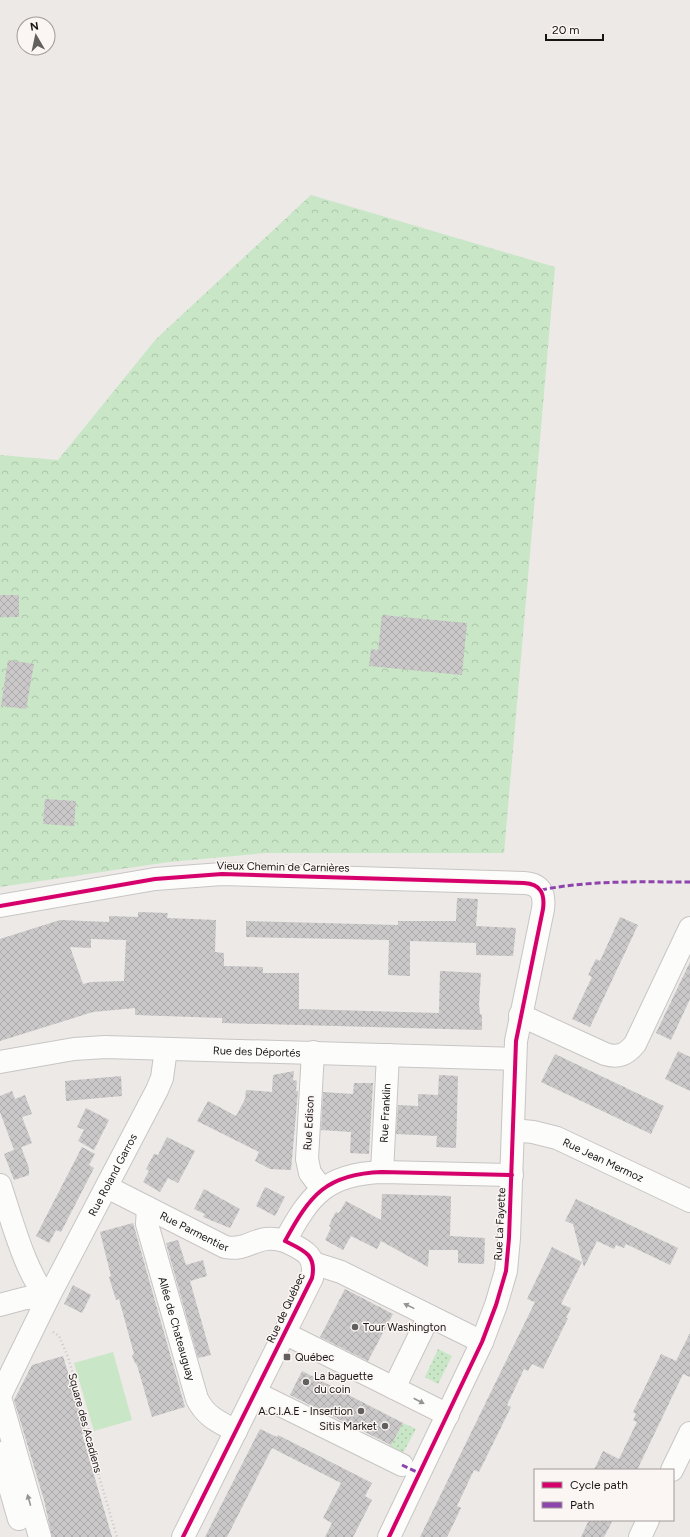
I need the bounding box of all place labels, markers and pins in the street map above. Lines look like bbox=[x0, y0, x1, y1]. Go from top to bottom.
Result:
place label: Tour Washington bbox=[363, 1321, 446, 1334]
marker: Tour Washington bbox=[350, 1322, 360, 1332]
place label: Québec bbox=[295, 1351, 334, 1364]
marker: Québec bbox=[282, 1352, 292, 1362]
place label: La baguette du coin bbox=[314, 1370, 373, 1396]
marker: La baguette du coin bbox=[301, 1377, 311, 1387]
place label: A.C.I.A.E - Insertion bbox=[258, 1405, 353, 1418]
marker: A.C.I.A.E - Insertion bbox=[356, 1406, 366, 1416]
place label: Sitis Market bbox=[319, 1420, 377, 1433]
marker: Sitis Market bbox=[380, 1421, 390, 1431]

